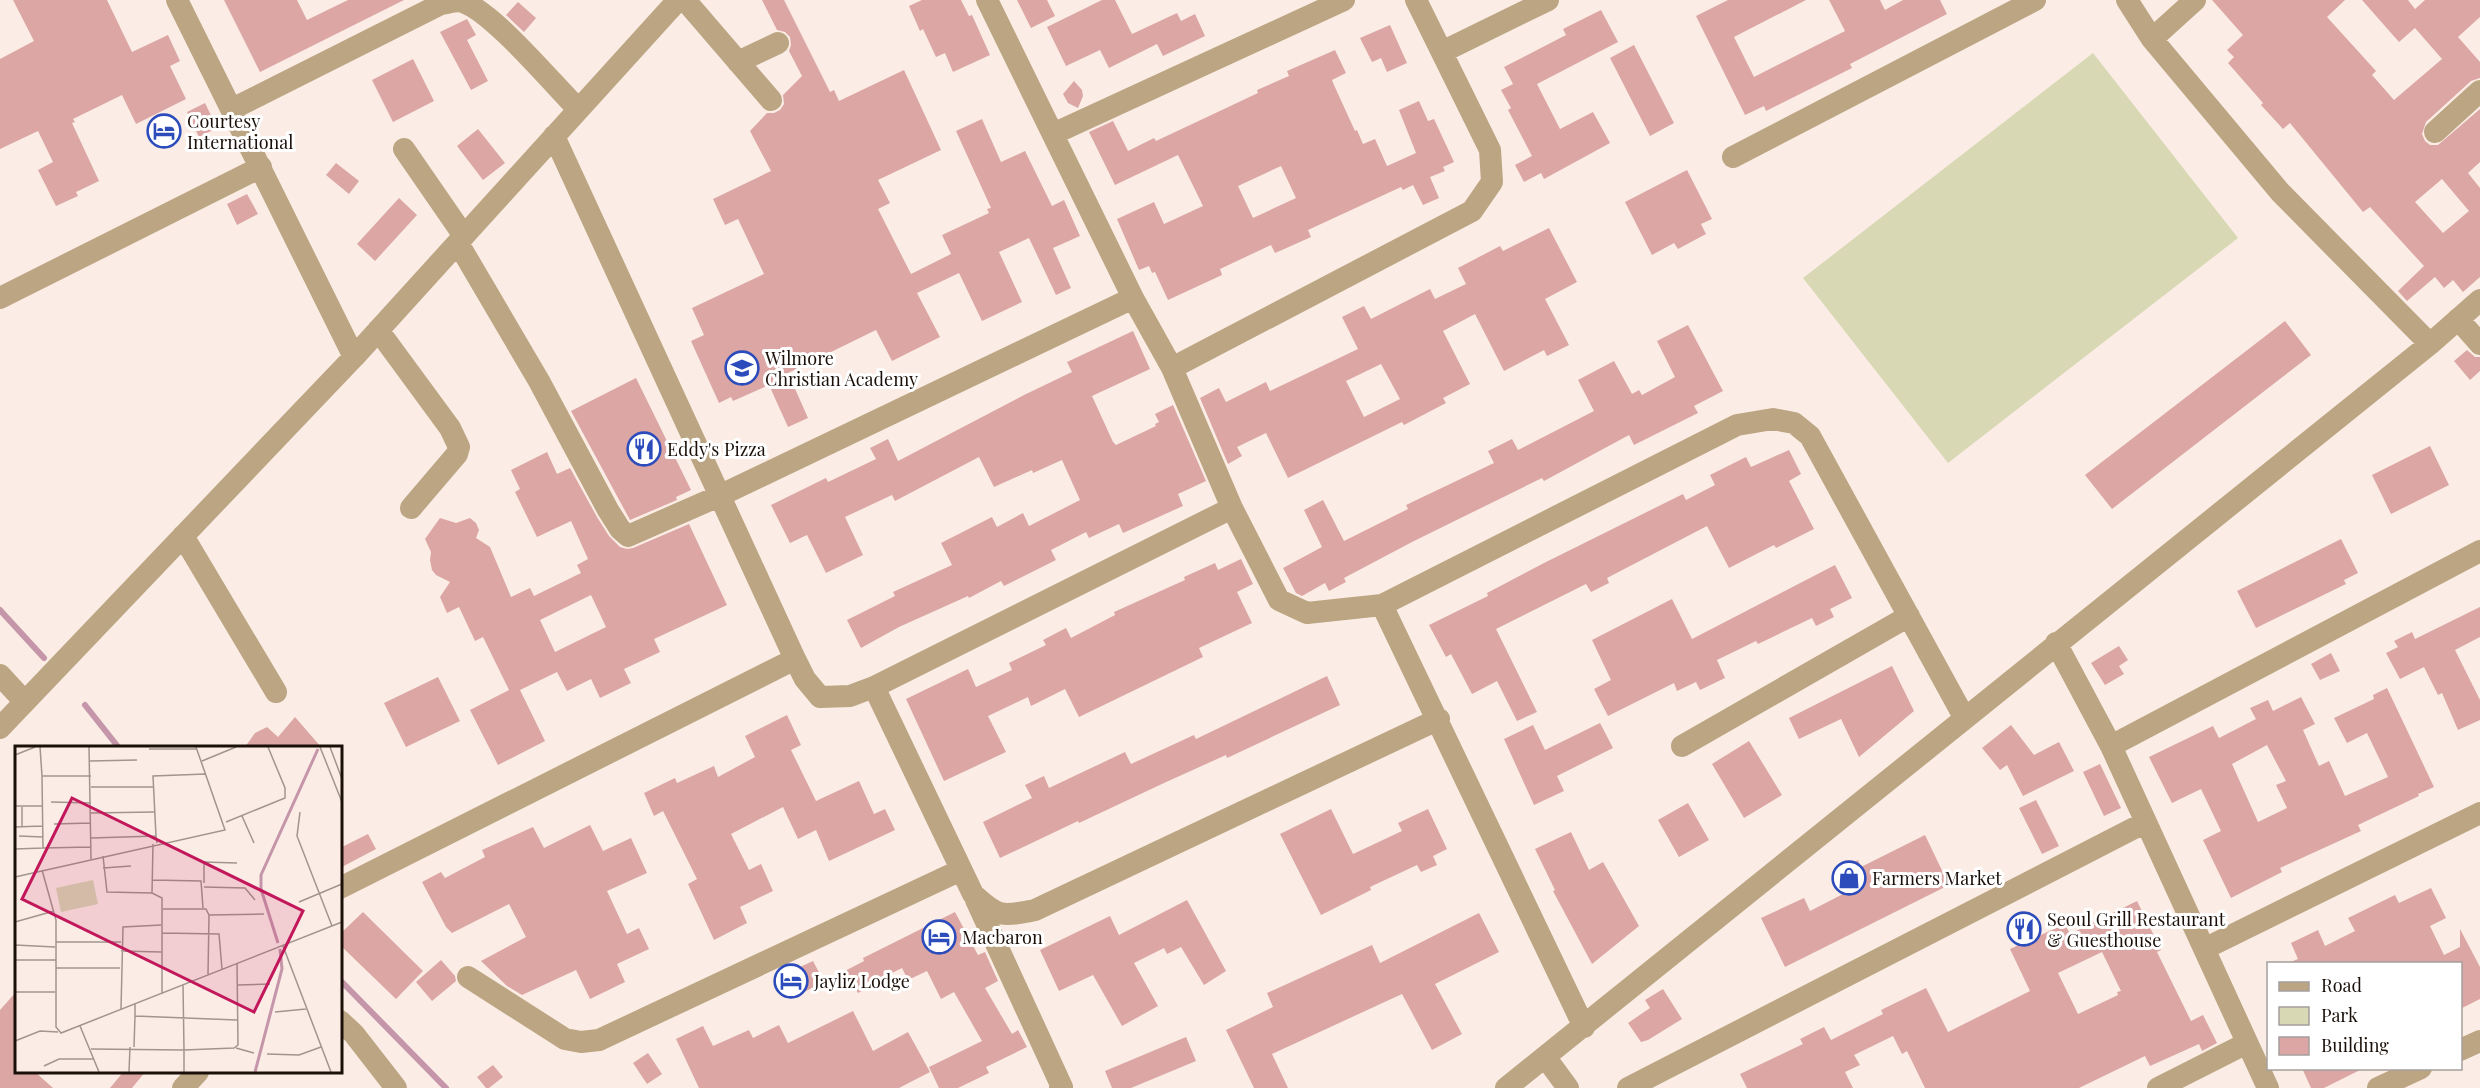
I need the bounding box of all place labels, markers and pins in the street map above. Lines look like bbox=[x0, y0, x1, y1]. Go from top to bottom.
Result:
place label: Courtesy International bbox=[187, 109, 293, 154]
hotel icon: Courtesy International bbox=[146, 113, 182, 149]
place label: Wilmore Christian Academy bbox=[764, 346, 918, 391]
school or university icon: Wilmore Christian Academy bbox=[724, 350, 760, 386]
restaurant icon: Eddy's Pizza bbox=[626, 431, 662, 467]
place label: Eddy's Pizza bbox=[667, 437, 766, 461]
shop icon: Farmers Market bbox=[1831, 860, 1867, 896]
place label: Farmers Market bbox=[1872, 866, 2002, 890]
place label: Seoul Grill Restaurant & Guesthouse bbox=[2047, 907, 2226, 952]
restaurant icon: Seoul Grill Restaurant & Guesthouse bbox=[2006, 911, 2042, 947]
hotel icon: Macbaron bbox=[921, 919, 957, 955]
place label: Macbaron bbox=[962, 925, 1043, 949]
hotel icon: Jayliz Lodge bbox=[773, 963, 809, 999]
place label: Jayliz Lodge bbox=[813, 969, 910, 993]

